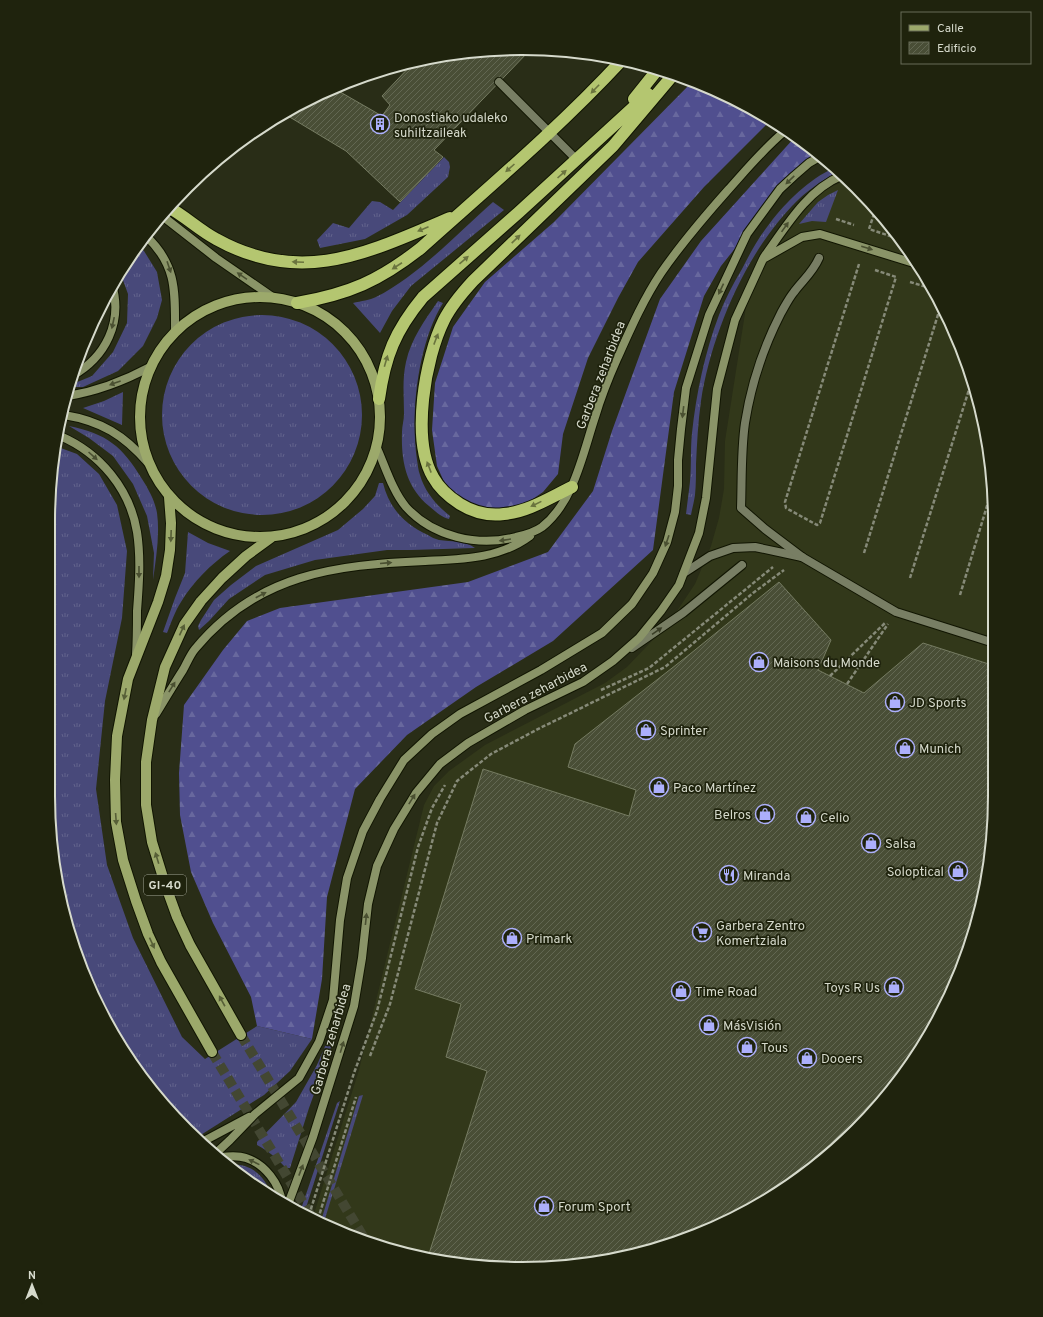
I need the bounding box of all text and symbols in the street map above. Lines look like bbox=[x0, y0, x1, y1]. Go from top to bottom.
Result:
legend bbox=[901, 12, 1031, 64]
text: Calle bbox=[937, 21, 964, 37]
text: Edificio bbox=[937, 41, 977, 57]
one-way arrow bbox=[590, 84, 600, 94]
place label: Donostiako udaleko suhiltzaileak bbox=[394, 111, 508, 142]
building icon: Donostiako udaleko suhiltzaileak bbox=[369, 113, 391, 135]
one-way arrow bbox=[505, 164, 516, 173]
one-way arrow bbox=[557, 170, 566, 179]
one-way arrow bbox=[785, 175, 795, 185]
one-way arrow bbox=[781, 222, 789, 232]
one-way arrow bbox=[417, 226, 429, 233]
one-way arrow bbox=[511, 234, 521, 244]
one-way arrow bbox=[861, 245, 873, 251]
one-way arrow bbox=[459, 256, 470, 265]
one-way arrow bbox=[292, 259, 305, 266]
one-way arrow bbox=[166, 262, 172, 274]
one-way arrow bbox=[391, 263, 403, 270]
one-way arrow bbox=[237, 272, 247, 280]
one-way arrow bbox=[718, 283, 724, 294]
one-way arrow bbox=[110, 317, 116, 329]
street label: Garbera zeharbidea bbox=[574, 319, 630, 432]
one-way arrow bbox=[434, 333, 440, 345]
one-way arrow bbox=[384, 355, 390, 367]
one-way arrow bbox=[109, 381, 121, 387]
one-way arrow bbox=[680, 406, 686, 418]
one-way arrow bbox=[88, 451, 98, 461]
one-way arrow bbox=[425, 460, 431, 472]
one-way arrow bbox=[531, 501, 542, 507]
one-way arrow bbox=[167, 530, 174, 542]
one-way arrow bbox=[664, 535, 670, 547]
one-way arrow bbox=[499, 537, 511, 543]
one-way arrow bbox=[380, 560, 392, 567]
one-way arrow bbox=[136, 566, 142, 579]
one-way arrow bbox=[255, 591, 267, 598]
one-way arrow bbox=[179, 624, 185, 636]
one-way arrow bbox=[651, 627, 662, 635]
shop icon: Maisons du Monde bbox=[748, 651, 770, 673]
place label: Maisons du Monde bbox=[773, 656, 880, 672]
street label: Garbera zeharbidea bbox=[482, 660, 590, 728]
one-way arrow bbox=[168, 682, 176, 692]
one-way arrow bbox=[122, 688, 128, 700]
shop icon: JD Sports bbox=[884, 691, 906, 713]
place label: JD Sports bbox=[909, 696, 967, 712]
shop icon: Sprinter bbox=[635, 719, 657, 741]
place label: Sprinter bbox=[660, 724, 707, 740]
shop icon: Munich bbox=[894, 737, 916, 759]
place label: Munich bbox=[919, 742, 961, 758]
shop icon: Paco Martínez bbox=[648, 776, 670, 798]
place label: Paco Martínez bbox=[673, 781, 756, 797]
one-way arrow bbox=[408, 794, 416, 804]
shop icon: Belros bbox=[754, 803, 776, 825]
shop icon: Celio bbox=[795, 806, 817, 828]
place label: Belros bbox=[714, 808, 751, 824]
place label: Celio bbox=[820, 811, 849, 827]
one-way arrow bbox=[113, 813, 120, 825]
shop icon: Salsa bbox=[860, 832, 882, 854]
place label: Salsa bbox=[885, 837, 916, 853]
one-way arrow bbox=[154, 851, 160, 863]
shop icon: Soloptical bbox=[947, 860, 969, 882]
restaurant icon: Miranda bbox=[718, 864, 740, 886]
place label: Soloptical bbox=[887, 865, 944, 881]
place label: Miranda bbox=[743, 869, 790, 885]
road number: GI-40 bbox=[144, 875, 186, 895]
one-way arrow bbox=[363, 913, 369, 925]
place label: Garbera Zentro Komertziala bbox=[716, 919, 805, 950]
supermarket icon: Garbera Zentro Komertziala bbox=[691, 921, 713, 943]
shop icon: Primark bbox=[501, 927, 523, 949]
place label: Primark bbox=[526, 932, 573, 948]
one-way arrow bbox=[149, 938, 155, 949]
shop icon: Toys R Us bbox=[883, 976, 905, 998]
shop icon: Time Road bbox=[670, 980, 692, 1002]
place label: Toys R Us bbox=[824, 981, 880, 997]
street label: Garbera zeharbidea bbox=[308, 982, 355, 1097]
place label: Time Road bbox=[695, 985, 757, 1001]
one-way arrow bbox=[218, 995, 225, 1007]
shop icon: MásVisión bbox=[698, 1014, 720, 1036]
place label: MásVisión bbox=[723, 1019, 782, 1035]
shop icon: Tous bbox=[736, 1036, 758, 1058]
one-way arrow bbox=[339, 1040, 345, 1052]
place label: Tous bbox=[761, 1041, 788, 1057]
shop icon: Dooers bbox=[796, 1047, 818, 1069]
place label: Dooers bbox=[821, 1052, 863, 1068]
one-way arrow bbox=[248, 1158, 259, 1165]
one-way arrow bbox=[298, 1164, 304, 1176]
shop icon: Forum Sport bbox=[533, 1195, 555, 1217]
place label: Forum Sport bbox=[558, 1200, 631, 1216]
north arrow bbox=[12, 1265, 52, 1305]
text: N bbox=[28, 1269, 36, 1283]

